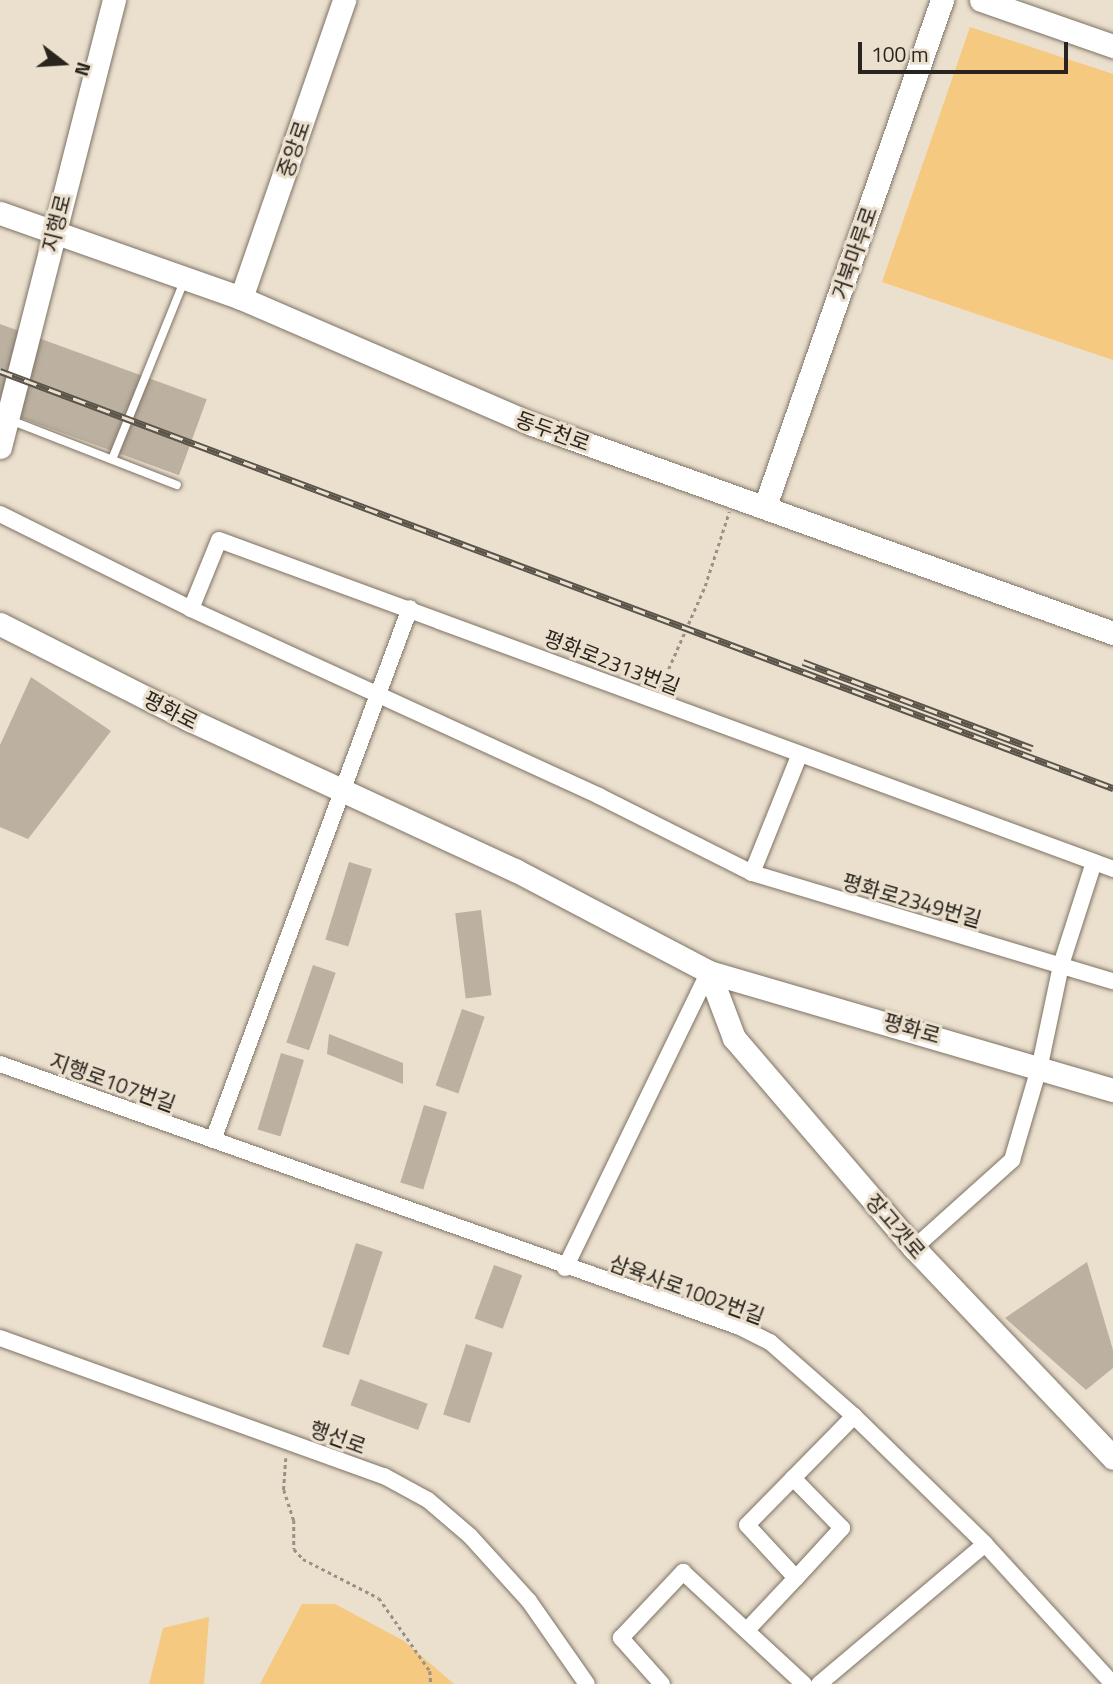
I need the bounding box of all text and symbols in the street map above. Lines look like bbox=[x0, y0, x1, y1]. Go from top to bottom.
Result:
north arrow bbox=[28, 28, 98, 98]
scale bar bbox=[861, 28, 1071, 72]
text: 100 m bbox=[871, 38, 928, 70]
text: N bbox=[68, 59, 99, 80]
street label: 중앙로 bbox=[272, 117, 314, 181]
street label: 지행로 bbox=[37, 192, 75, 254]
street label: 거북마루로 bbox=[826, 203, 882, 303]
street label: 동두천로 bbox=[512, 406, 594, 456]
street label: 평화로2313번길 bbox=[540, 624, 684, 700]
street label: 평화로 bbox=[139, 686, 203, 734]
street label: 평화로2349번길 bbox=[839, 868, 985, 932]
street label: 평화로 bbox=[881, 1008, 943, 1048]
street label: 지행로107번길 bbox=[47, 1048, 179, 1116]
street label: 장고갯로 bbox=[861, 1189, 931, 1263]
street label: 삼육사로1002번길 bbox=[606, 1249, 768, 1329]
street label: 행선로 bbox=[306, 1415, 370, 1459]

